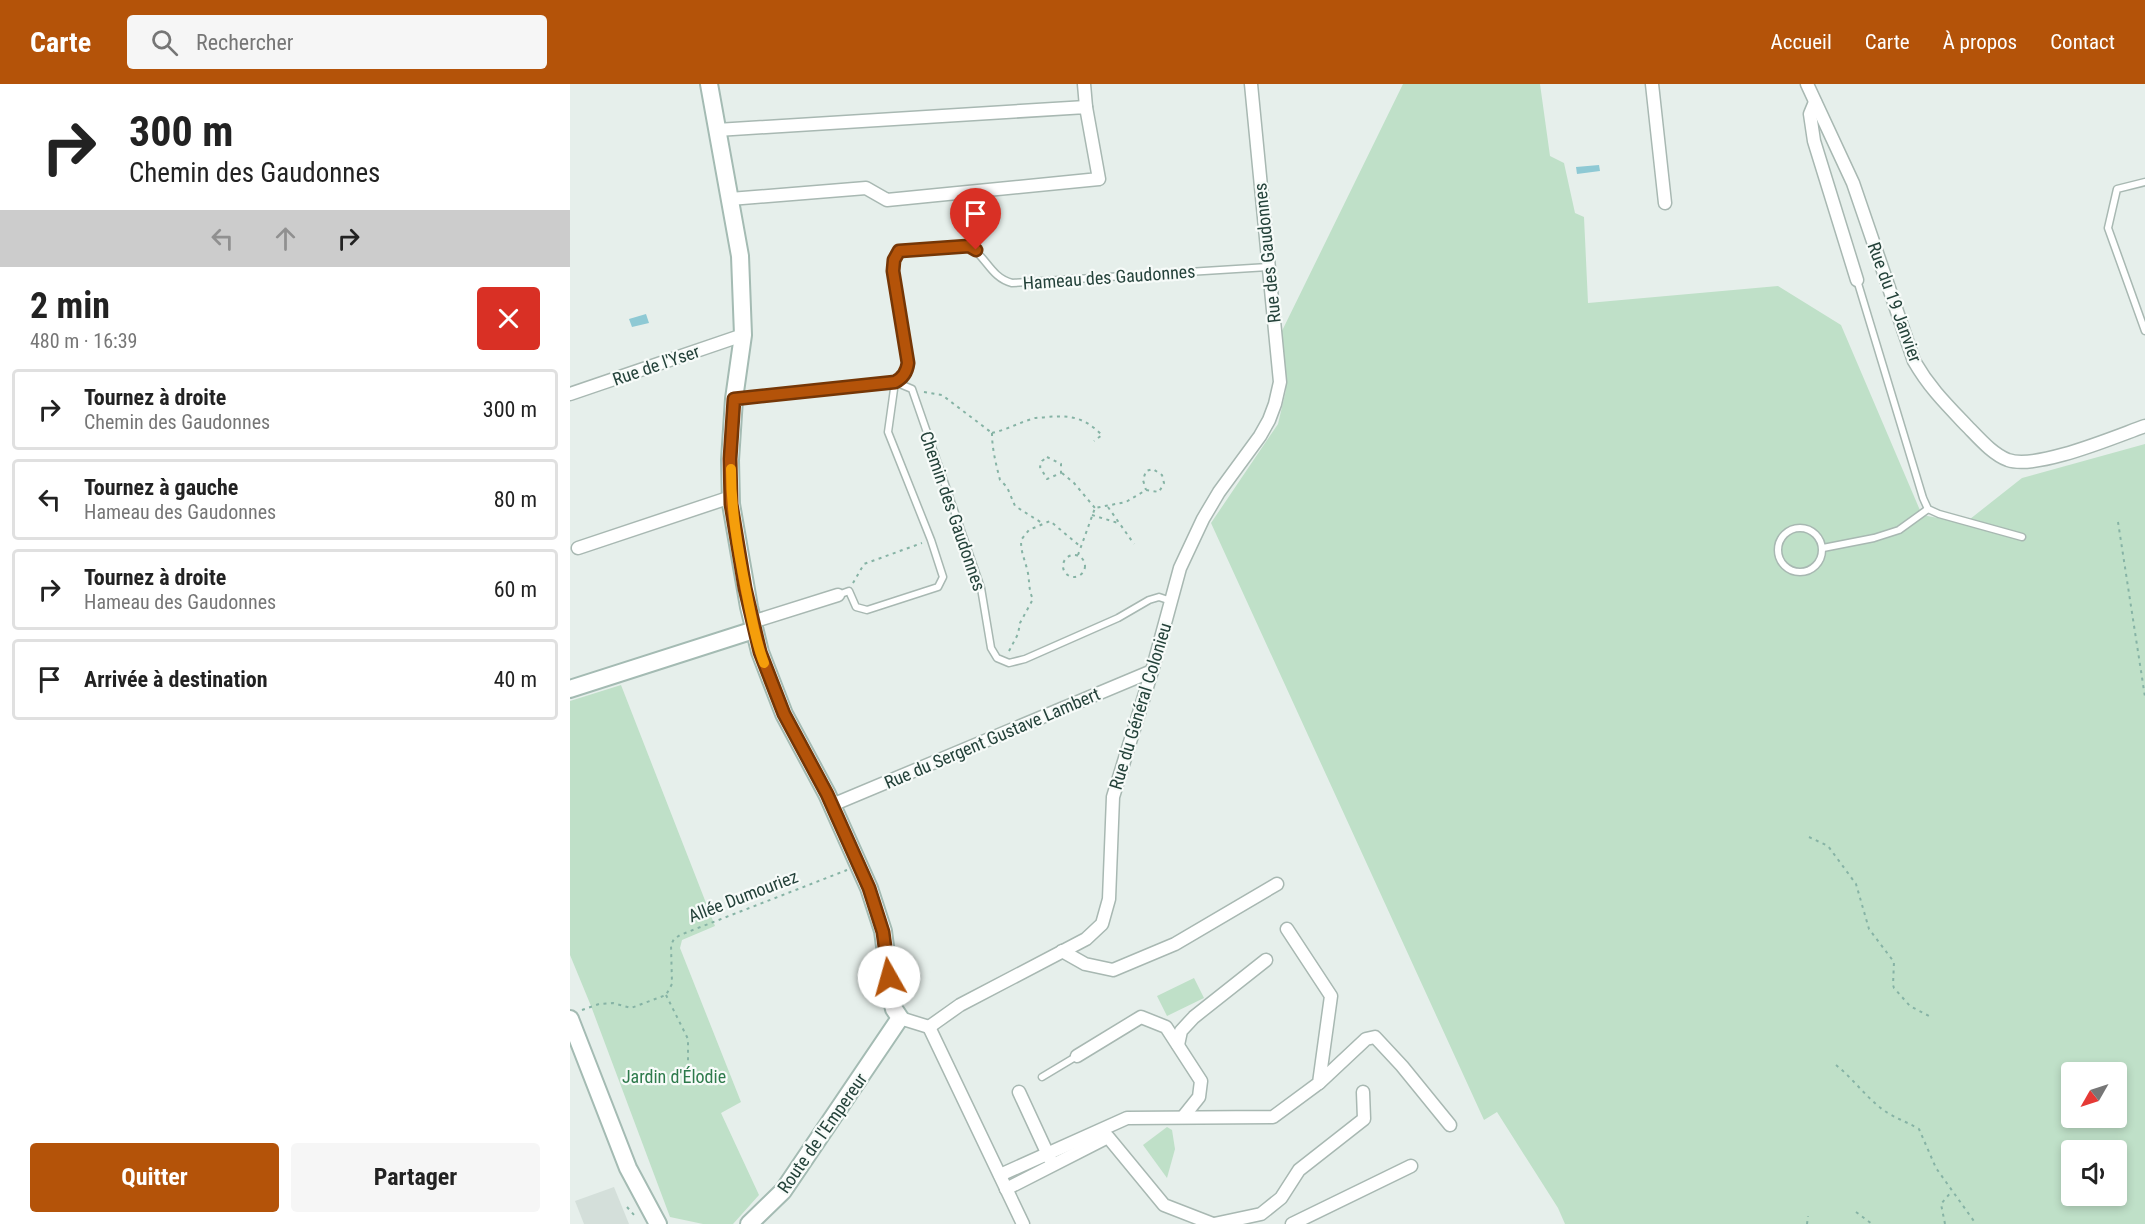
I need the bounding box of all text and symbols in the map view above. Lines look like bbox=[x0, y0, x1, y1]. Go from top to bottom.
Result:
search box bbox=[127, 15, 547, 69]
text: Carte bbox=[30, 26, 91, 59]
icon: search bbox=[148, 26, 181, 59]
text: Rechercher bbox=[196, 30, 293, 55]
text: Accueil bbox=[1771, 30, 1832, 54]
text: Carte bbox=[1865, 30, 1910, 54]
text: À propos bbox=[1943, 30, 2017, 54]
text: Contact bbox=[2050, 30, 2115, 54]
text: 300 m bbox=[129, 107, 234, 156]
icon: right bbox=[30, 108, 108, 186]
text: Chemin des Gaudonnes bbox=[129, 157, 380, 189]
street label: Rue des Gaudonnes bbox=[1249, 182, 1285, 324]
pin bbox=[950, 188, 1001, 250]
icon: arrive bbox=[959, 197, 992, 230]
icon: left bbox=[206, 222, 239, 255]
icon: ahead bbox=[269, 222, 302, 255]
icon: right bbox=[332, 222, 365, 255]
street label: Rue du 19 Janvier bbox=[1864, 239, 1927, 365]
street label: Hameau des Gaudonnes bbox=[1022, 260, 1196, 294]
text: 2 min bbox=[30, 285, 110, 327]
button: close bbox=[477, 287, 540, 350]
text: 480 m · 16:39 bbox=[30, 329, 137, 353]
street label: Rue de l'Yser bbox=[610, 340, 703, 390]
text: Tournez à droite bbox=[84, 385, 226, 410]
icon: right bbox=[33, 393, 66, 426]
text: 300 m bbox=[483, 397, 537, 422]
text: Chemin des Gaudonnes bbox=[84, 410, 270, 434]
street label: Chemin des Gaudonnes bbox=[916, 428, 990, 594]
text: Tournez à gauche bbox=[84, 475, 238, 500]
icon: left bbox=[33, 483, 66, 516]
text: 80 m bbox=[494, 487, 537, 512]
text: Hameau des Gaudonnes bbox=[84, 500, 276, 524]
text: Tournez à droite bbox=[84, 565, 226, 590]
icon: right bbox=[33, 573, 66, 606]
text: 60 m bbox=[494, 577, 537, 602]
text: Hameau des Gaudonnes bbox=[84, 590, 276, 614]
street label: Rue du Général Colonieu bbox=[1105, 620, 1175, 792]
icon: arrive bbox=[33, 663, 66, 696]
text: Arrivée à destination bbox=[84, 667, 268, 692]
text: 40 m bbox=[494, 667, 537, 692]
street label: Rue du Sergent Gustave Lambert bbox=[881, 683, 1103, 793]
street label: Allée Dumouriez bbox=[685, 865, 801, 927]
position arrow bbox=[857, 945, 921, 1009]
north arrow bbox=[2061, 1062, 2127, 1128]
map controls bbox=[2061, 1062, 2127, 1206]
park label: Jardin d'Élodie bbox=[622, 1066, 726, 1087]
street label: Route de l'Empereur bbox=[773, 1069, 872, 1197]
button: sound bbox=[2061, 1140, 2127, 1206]
button: Quitter bbox=[30, 1143, 279, 1212]
button: Partager bbox=[291, 1143, 540, 1212]

